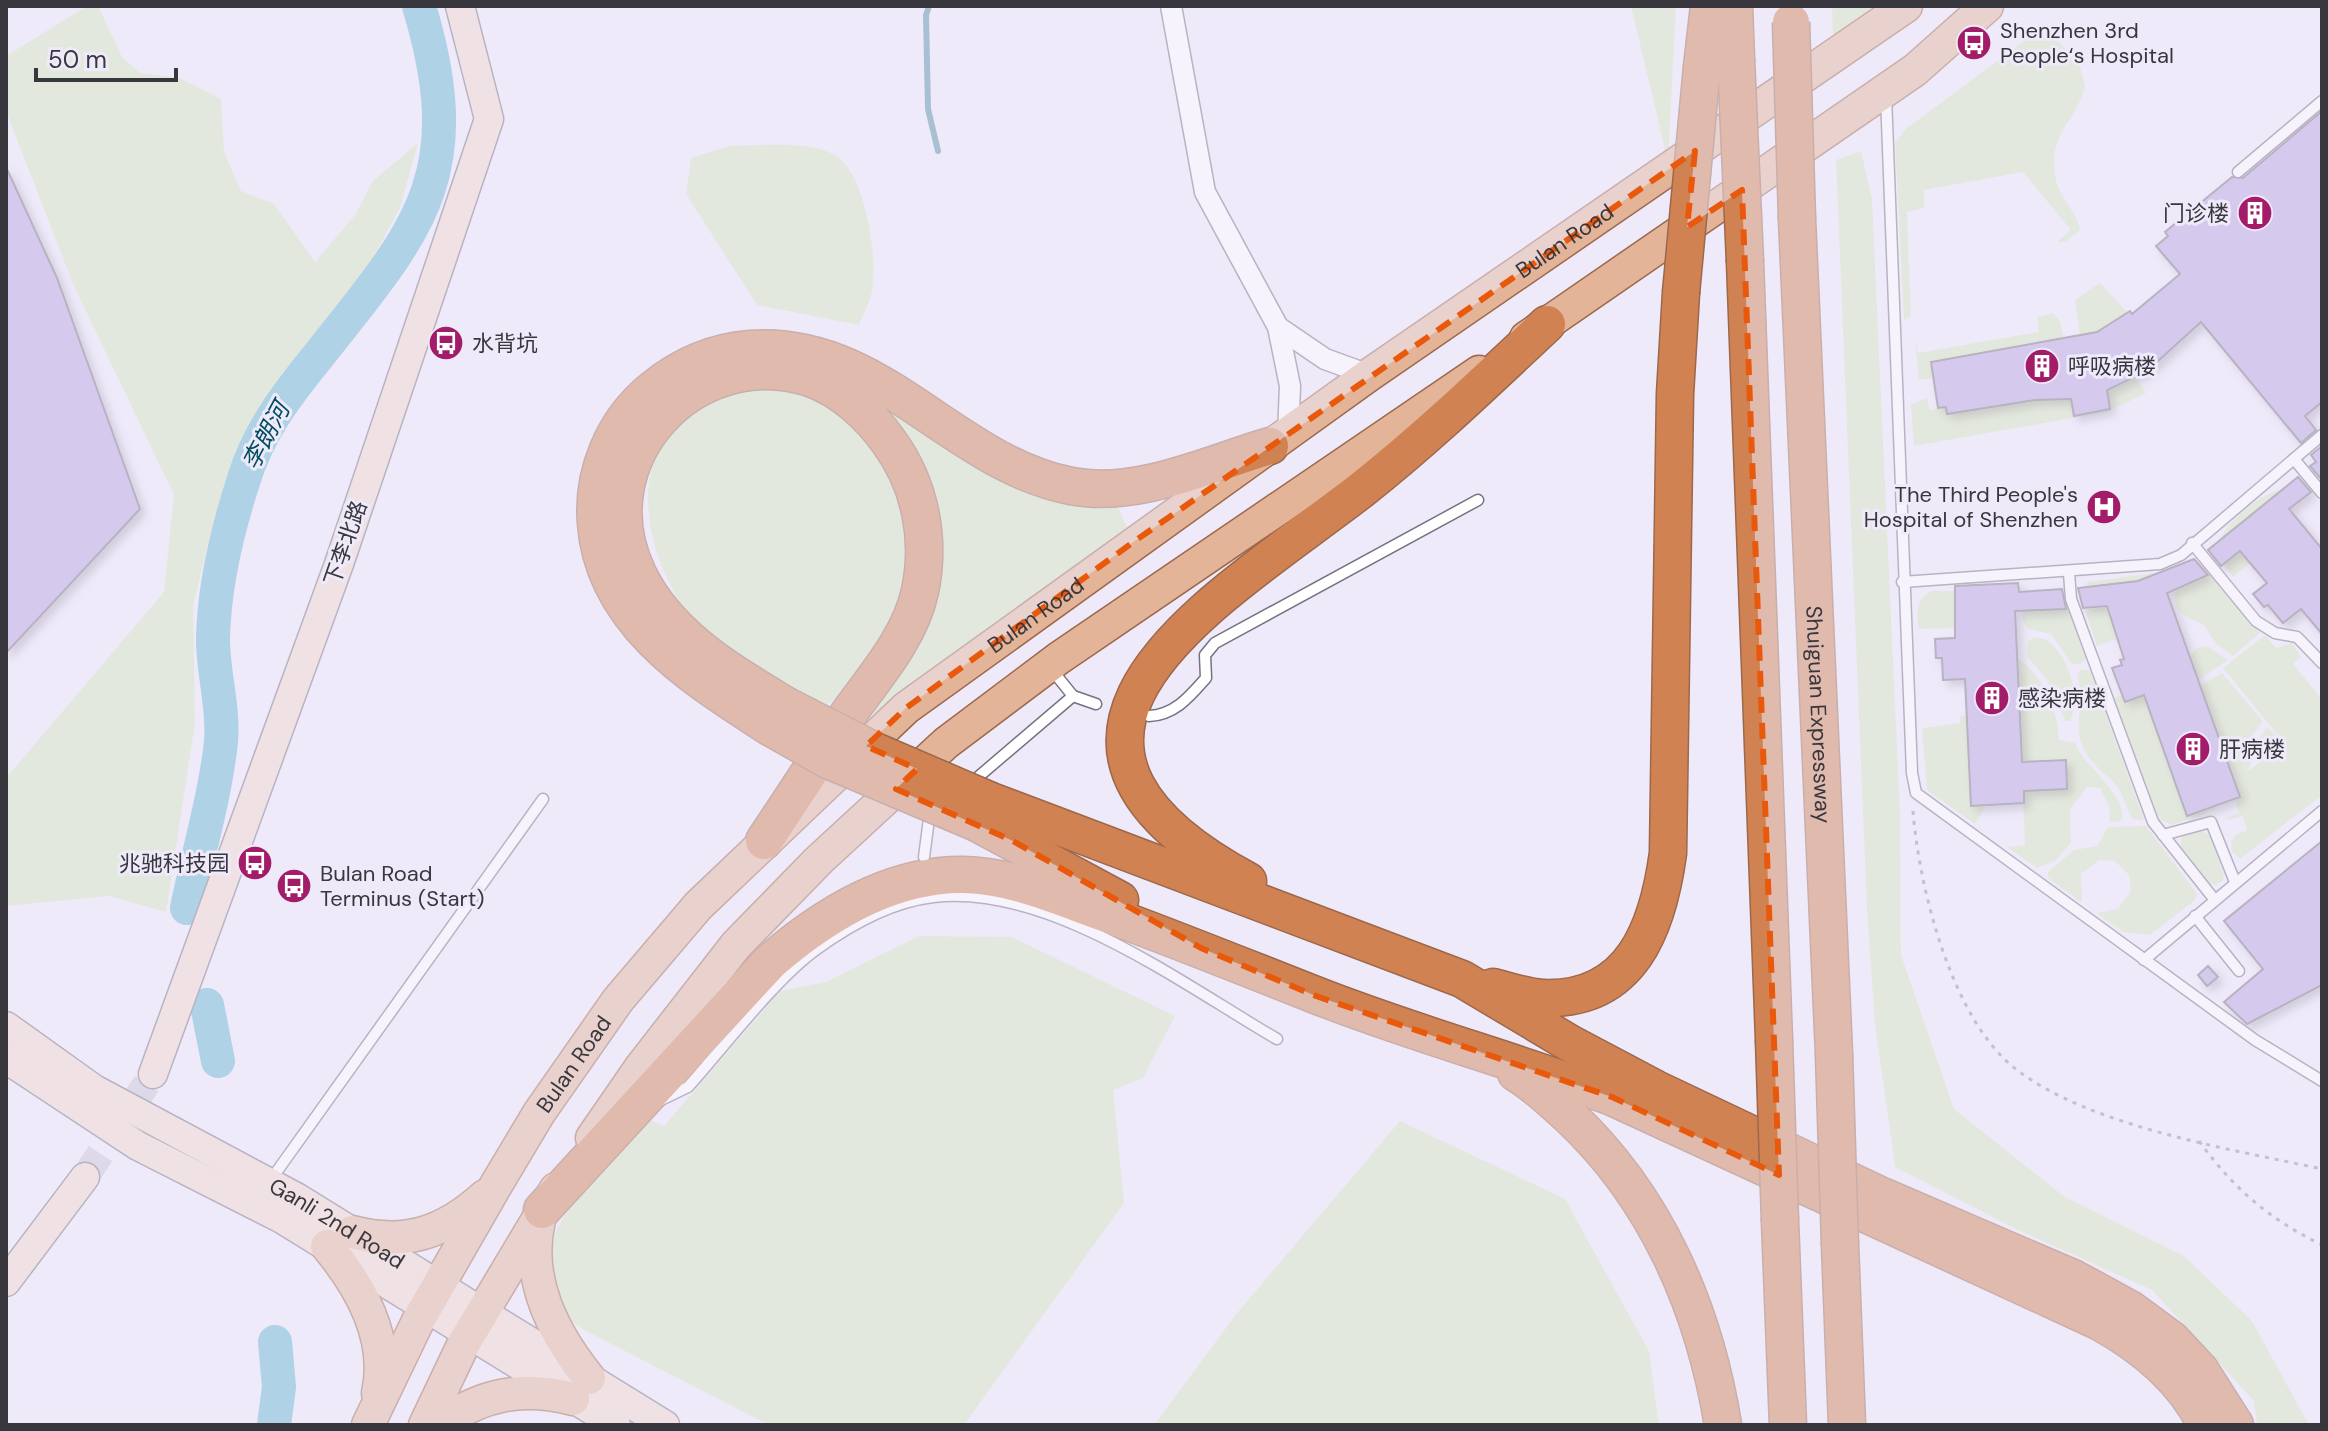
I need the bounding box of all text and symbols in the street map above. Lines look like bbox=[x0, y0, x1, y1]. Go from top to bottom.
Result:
place label: Shenzhen 3rd People‘s Hospital bbox=[2000, 16, 2174, 70]
bus stop icon: Shenzhen 3rd People‘s Hospital bbox=[1955, 24, 1993, 62]
scale bar bbox=[36, 32, 176, 82]
text: 50 m bbox=[48, 44, 107, 75]
building icon: 门诊楼 bbox=[2236, 194, 2274, 232]
street label: Bulan Road bbox=[1510, 197, 1619, 285]
place label: 门诊楼 bbox=[2163, 199, 2229, 228]
bus stop icon: 水背坑 bbox=[427, 324, 465, 362]
place label: 水背坑 bbox=[472, 329, 538, 358]
building icon: 呼吸病楼 bbox=[2023, 347, 2061, 385]
place label: 呼吸病楼 bbox=[2068, 352, 2156, 381]
water label: 李朗河 bbox=[235, 393, 298, 475]
place label: The Third People's Hospital of Shenzhen bbox=[1864, 480, 2078, 534]
hospital icon: The Third People's Hospital of Shenzhen bbox=[2085, 488, 2123, 526]
street label: 下李北路 bbox=[317, 497, 374, 589]
street label: Bulan Road bbox=[982, 571, 1090, 660]
street label: Shuiguan Expressway bbox=[1799, 605, 1838, 824]
building icon: 感染病楼 bbox=[1973, 679, 2011, 717]
place label: 感染病楼 bbox=[2018, 684, 2106, 713]
building icon: 肝病楼 bbox=[2174, 730, 2212, 768]
place label: 肝病楼 bbox=[2219, 735, 2285, 764]
bus stop icon: 兆驰科技园 bbox=[236, 844, 274, 882]
place label: 兆驰科技园 bbox=[119, 849, 229, 878]
place label: Bulan Road Terminus (Start) bbox=[320, 859, 485, 913]
bus stop icon: Bulan Road Terminus (Start) bbox=[275, 867, 313, 905]
street label: Bulan Road bbox=[530, 1010, 618, 1119]
street label: Ganli 2nd Road bbox=[264, 1171, 410, 1276]

